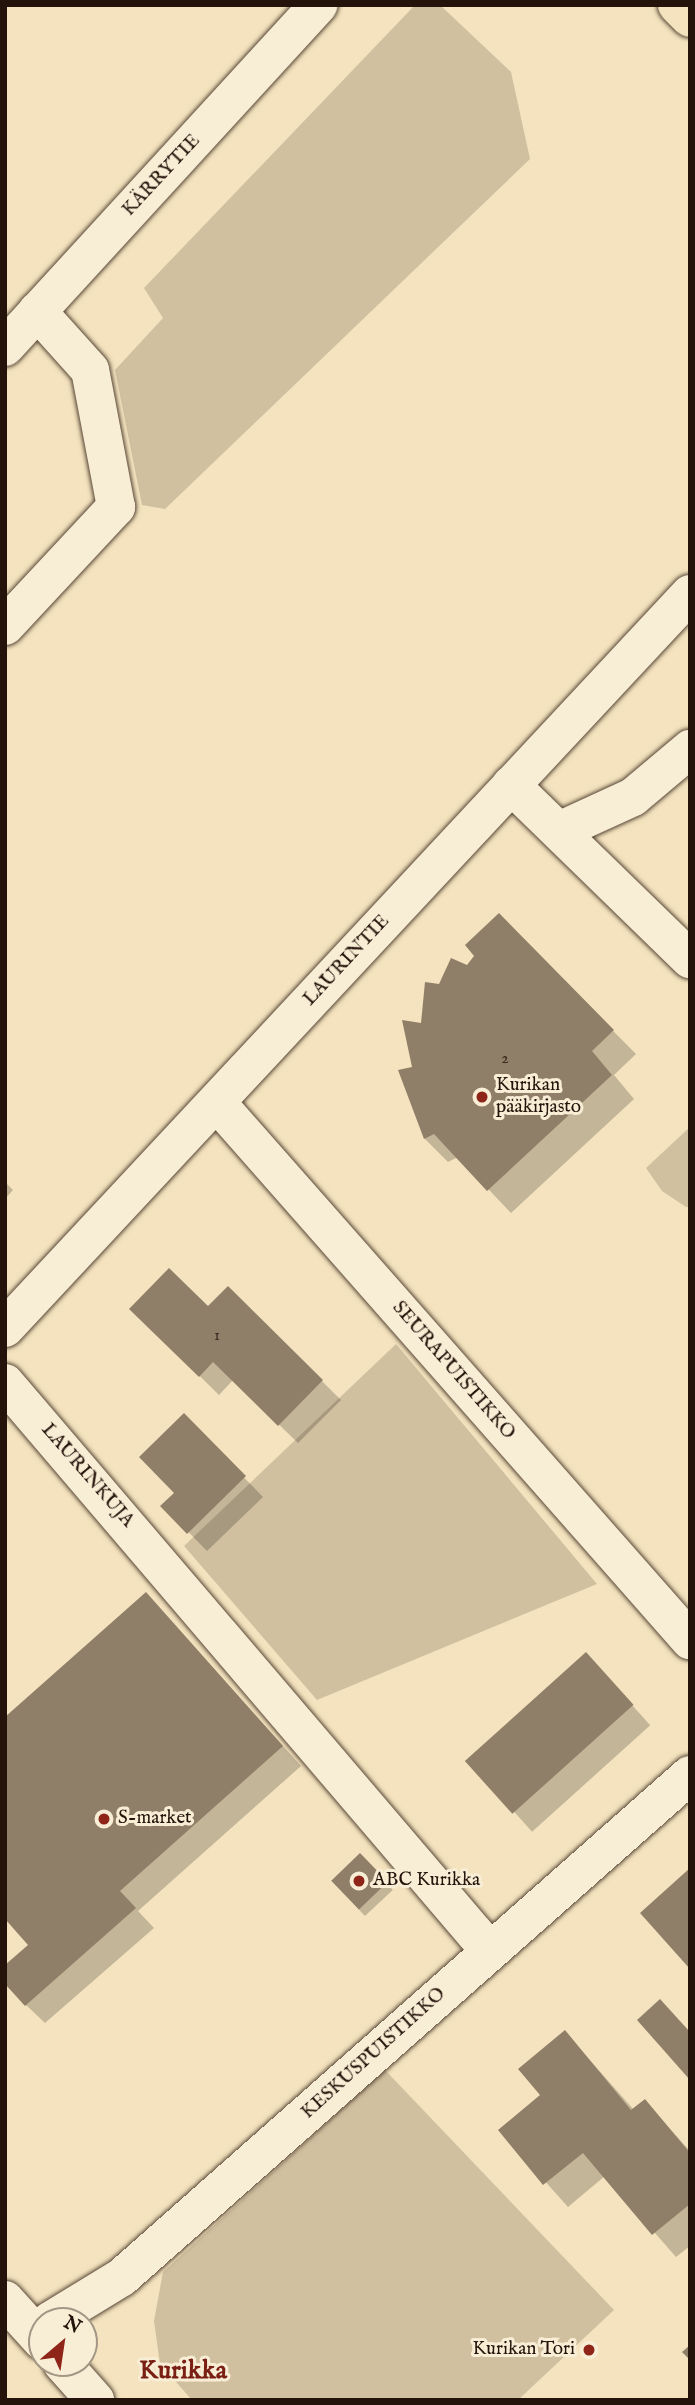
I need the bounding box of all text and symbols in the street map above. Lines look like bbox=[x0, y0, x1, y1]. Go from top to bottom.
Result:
street label: KÄRRYTIE bbox=[118, 130, 206, 222]
street label: LAURINTIE bbox=[299, 911, 395, 1011]
house number: 2 bbox=[501, 1049, 509, 1069]
place label: Kurikan pääkirjasto bbox=[496, 1075, 581, 1119]
marker: Kurikan pääkirjasto bbox=[474, 1089, 490, 1105]
street label: SEURAPUISTIKKO bbox=[387, 1297, 519, 1445]
house number: 1 bbox=[214, 1326, 220, 1346]
street label: LAURINKUJA bbox=[36, 1419, 138, 1533]
place label: S-market bbox=[118, 1808, 192, 1830]
marker: S-market bbox=[96, 1811, 112, 1827]
place label: ABC Kurikka bbox=[373, 1870, 480, 1892]
marker: ABC Kurikka bbox=[351, 1873, 367, 1889]
street label: KESKUSPUISTIKKO bbox=[297, 1983, 451, 2125]
north arrow bbox=[28, 2307, 98, 2377]
text: N bbox=[59, 2311, 85, 2340]
place label: Kurikan Tori bbox=[472, 2339, 575, 2361]
marker: Kurikan Tori bbox=[581, 2342, 597, 2358]
district label: Kurikka bbox=[139, 2355, 227, 2387]

